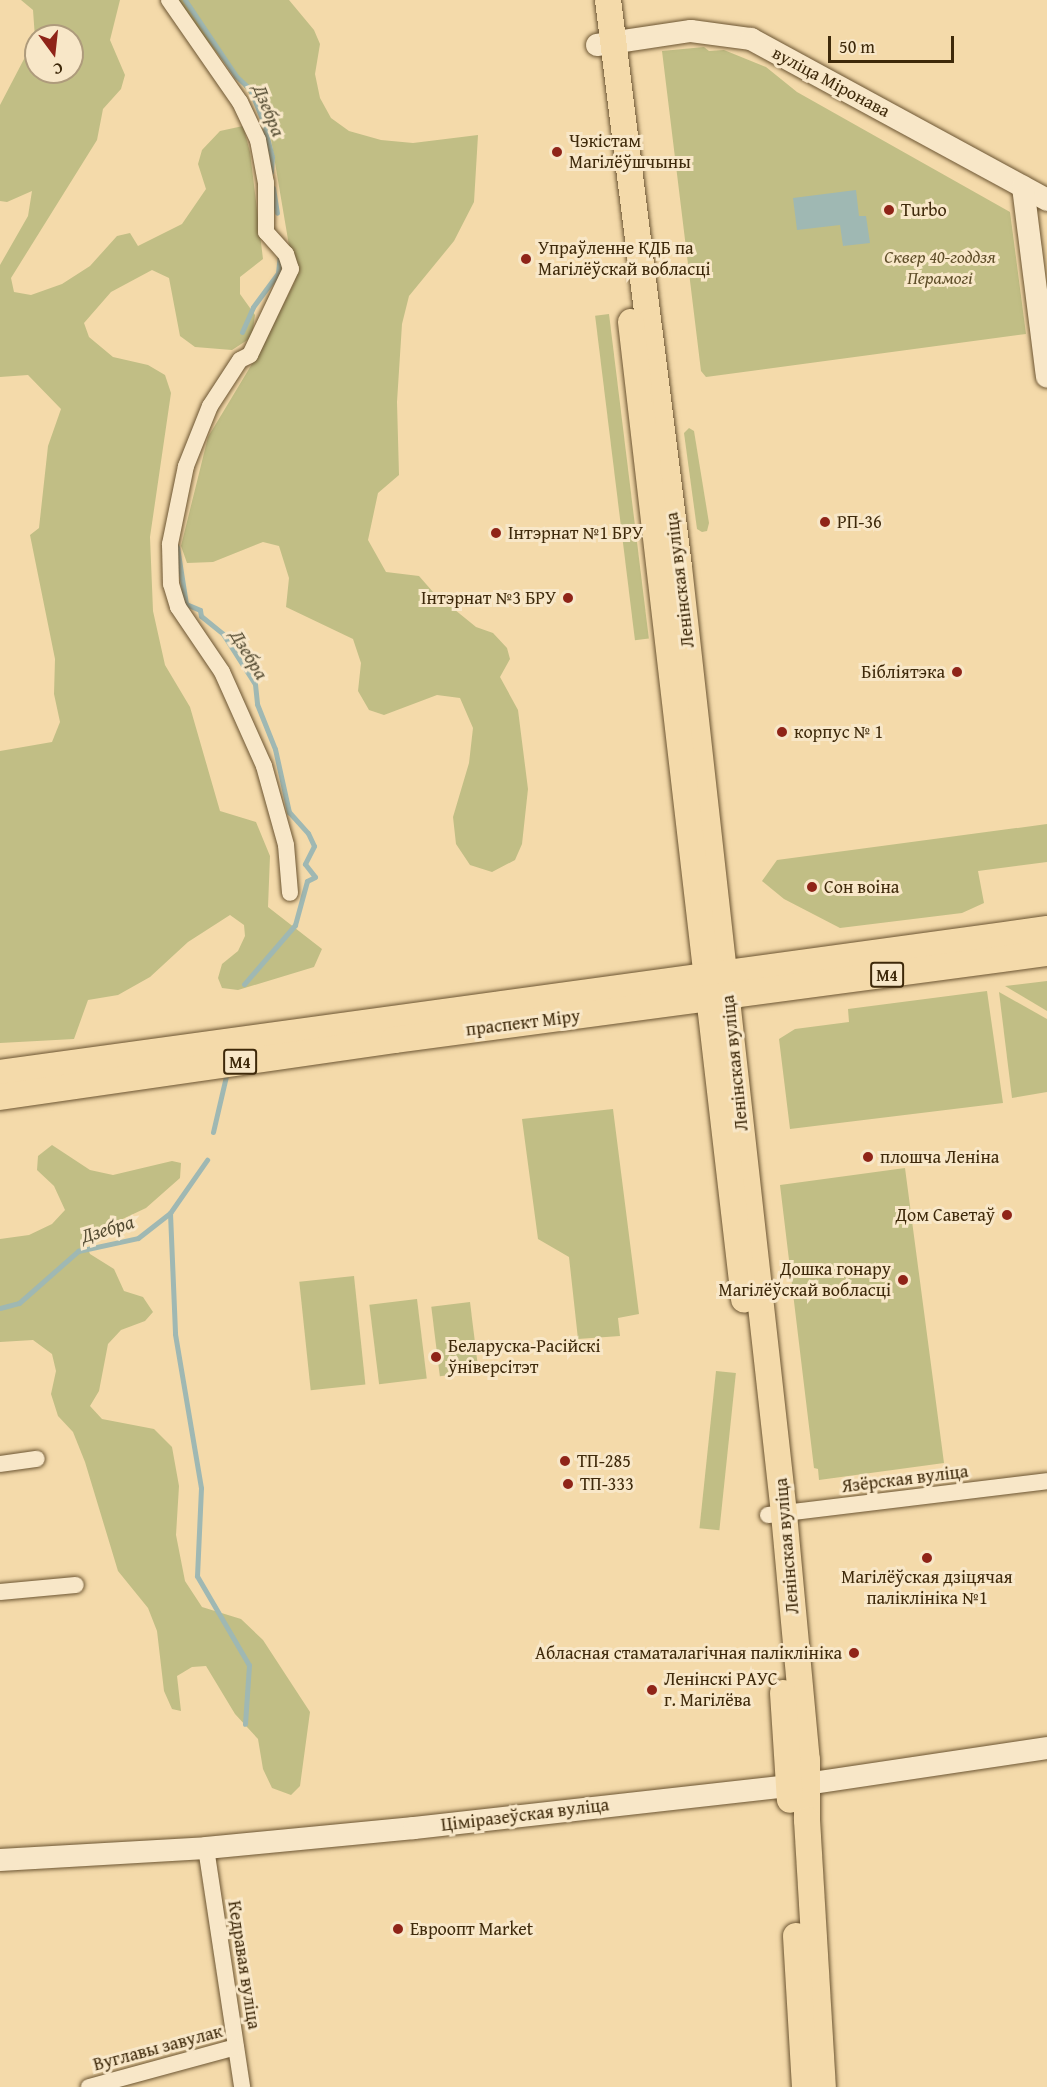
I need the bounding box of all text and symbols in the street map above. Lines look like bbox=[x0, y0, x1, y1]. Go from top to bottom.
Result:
north arrow bbox=[24, 24, 84, 84]
scale bar bbox=[831, 24, 957, 62]
text: 50 m bbox=[839, 33, 875, 60]
street label: вуліца Міронава bbox=[768, 42, 894, 122]
text: С bbox=[51, 57, 66, 82]
water label: Дзебра bbox=[249, 80, 291, 140]
place label: Чэкістам Магілёўшчыны bbox=[569, 131, 691, 174]
marker: Чэкістам Магілёўшчыны bbox=[550, 145, 564, 159]
place label: Turbo bbox=[901, 199, 947, 221]
marker: Turbo bbox=[882, 203, 896, 217]
place label: Упраўленне КДБ па Магілёўскай вобласці bbox=[538, 238, 710, 280]
park label: Сквер 40-годдзя Перамогі bbox=[884, 247, 996, 290]
marker: Упраўленне КДБ па Магілёўскай вобласці bbox=[519, 252, 533, 266]
street label: Ленінская вуліца bbox=[661, 511, 699, 649]
place label: РП-36 bbox=[837, 511, 882, 533]
marker: РП-36 bbox=[818, 515, 832, 529]
place label: Інтэрнат №1 БРУ bbox=[508, 522, 643, 544]
marker: Інтэрнат №1 БРУ bbox=[489, 526, 503, 540]
place label: Інтэрнат №3 БРУ bbox=[421, 587, 556, 609]
marker: Інтэрнат №3 БРУ bbox=[561, 591, 575, 605]
water label: Дзебра bbox=[226, 625, 274, 683]
place label: Бібліятэка bbox=[861, 661, 945, 683]
marker: Бібліятэка bbox=[950, 665, 964, 679]
place label: корпус № 1 bbox=[794, 721, 883, 743]
marker: корпус № 1 bbox=[775, 725, 789, 739]
place label: Сон воіна bbox=[824, 876, 899, 898]
marker: Сон воіна bbox=[805, 880, 819, 894]
road number: М4 bbox=[869, 962, 905, 988]
street label: Ленінская вуліца bbox=[717, 994, 753, 1132]
street label: праспект Міру bbox=[465, 1005, 581, 1041]
road number: М4 bbox=[222, 1049, 258, 1075]
place label: плошча Леніна bbox=[880, 1146, 999, 1168]
marker: плошча Леніна bbox=[861, 1150, 875, 1164]
place label: Дом Саветаў bbox=[895, 1204, 995, 1226]
marker: Дом Саветаў bbox=[1000, 1208, 1014, 1222]
water label: Дзебра bbox=[77, 1209, 137, 1247]
place label: Дошка гонару Магілёўскай вобласці bbox=[719, 1259, 891, 1302]
marker: Дошка гонару Магілёўскай вобласці bbox=[896, 1273, 910, 1287]
place label: Беларуска-Расійскі ўніверсітэт bbox=[448, 1336, 601, 1378]
marker: Беларуска-Расійскі ўніверсітэт bbox=[429, 1350, 443, 1364]
place label: ТП-285 bbox=[577, 1450, 631, 1472]
marker: ТП-285 bbox=[558, 1454, 572, 1468]
street label: Язёрская вуліца bbox=[841, 1461, 969, 1497]
place label: ТП-333 bbox=[580, 1473, 634, 1495]
marker: ТП-333 bbox=[561, 1477, 575, 1491]
street label: Ленінская вуліца bbox=[770, 1477, 804, 1615]
marker: Магілёўская дзіцячая паліклініка №1 bbox=[920, 1551, 934, 1565]
place label: Магілёўская дзіцячая паліклініка №1 bbox=[841, 1567, 1013, 1610]
place label: Абласная стаматалагічная паліклініка bbox=[535, 1642, 842, 1664]
marker: Абласная стаматалагічная паліклініка bbox=[847, 1646, 861, 1660]
place label: Ленінскі РАУС г. Магілёва bbox=[664, 1669, 778, 1712]
marker: Ленінскі РАУС г. Магілёва bbox=[645, 1683, 659, 1697]
street label: Ціміразеўская вуліца bbox=[440, 1794, 610, 1836]
street label: Кедравая вуліца bbox=[223, 1899, 265, 2031]
place label: Евроопт Market bbox=[410, 1918, 533, 1940]
marker: Евроопт Market bbox=[391, 1922, 405, 1936]
street label: Вуглавы завулак bbox=[91, 2020, 225, 2076]

